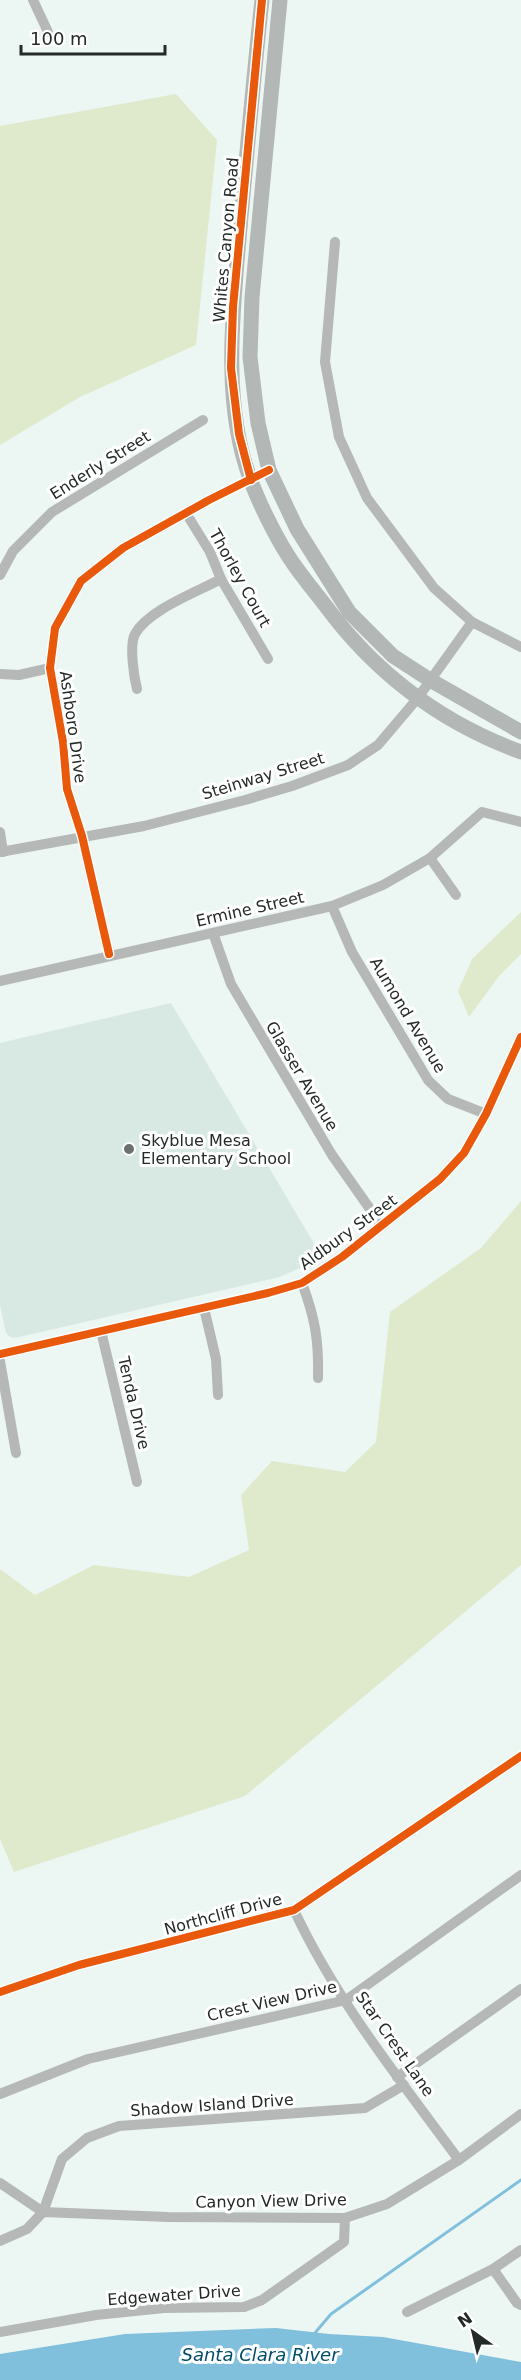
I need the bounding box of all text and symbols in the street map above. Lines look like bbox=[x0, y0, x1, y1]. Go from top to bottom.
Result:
scale bar bbox=[21, 18, 165, 56]
text: 100 m bbox=[30, 28, 88, 49]
street label: Whites Canyon Road bbox=[209, 157, 243, 323]
street label: Enderly Street bbox=[46, 427, 154, 503]
street label: Thorley Court bbox=[205, 525, 275, 630]
street label: Ashboro Drive bbox=[56, 670, 90, 784]
street label: Steinway Street bbox=[200, 748, 326, 804]
street label: Ermine Street bbox=[194, 887, 306, 931]
street label: Aumond Avenue bbox=[366, 954, 450, 1076]
street label: Glasser Avenue bbox=[262, 1018, 342, 1134]
place label: Skyblue Mesa Elementary School bbox=[141, 1131, 291, 1168]
marker: Skyblue Mesa Elementary School bbox=[122, 1142, 136, 1156]
street label: Aldbury Street bbox=[296, 1190, 400, 1274]
street label: Tenda Drive bbox=[114, 1354, 154, 1451]
street label: Northcliff Drive bbox=[162, 1889, 284, 1939]
street label: Crest View Drive bbox=[205, 1977, 339, 2025]
street label: Star Crest Lane bbox=[352, 1988, 438, 2100]
street label: Shadow Island Drive bbox=[130, 2090, 294, 2120]
street label: Canyon View Drive bbox=[195, 2190, 347, 2212]
street label: Edgewater Drive bbox=[107, 2281, 241, 2309]
north arrow bbox=[443, 2302, 503, 2362]
text: N bbox=[454, 2308, 476, 2332]
water label: Santa Clara River bbox=[181, 2344, 340, 2365]

